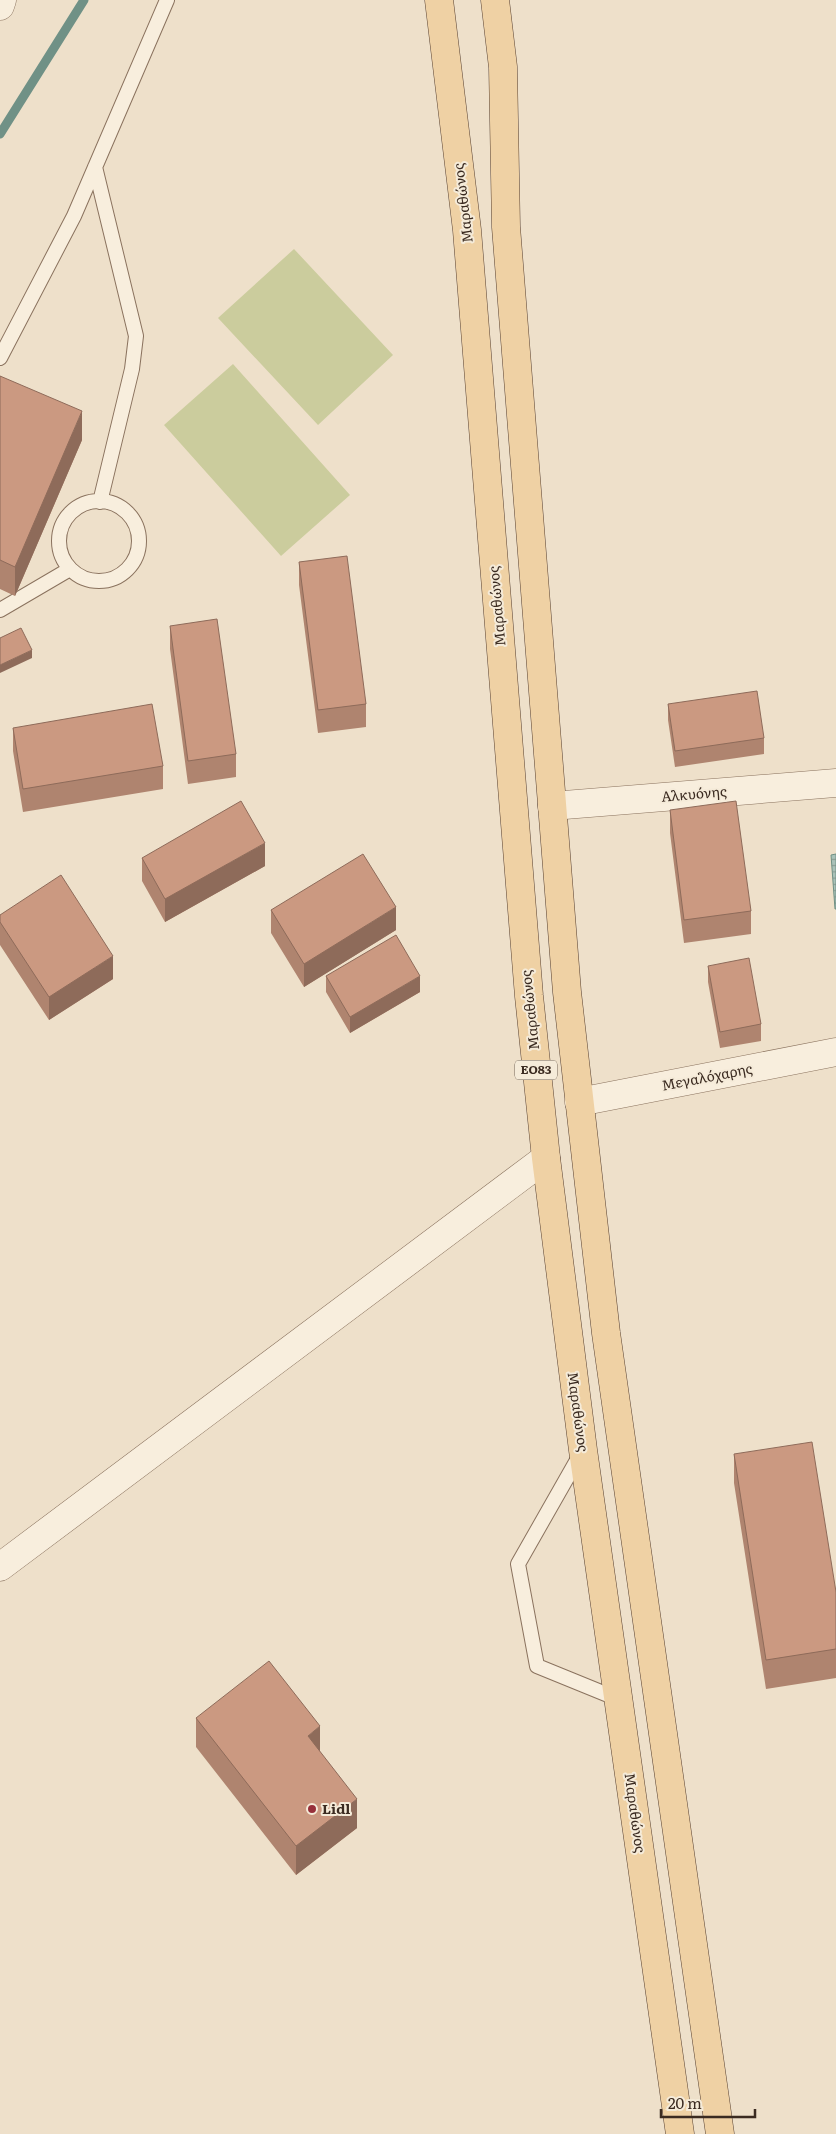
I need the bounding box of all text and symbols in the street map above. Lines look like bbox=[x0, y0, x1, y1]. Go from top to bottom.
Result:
street label: Μαραθώνος bbox=[447, 162, 477, 244]
street label: Μαραθώνος bbox=[483, 565, 509, 647]
street label: Αλκυόνης bbox=[660, 780, 728, 806]
street label: Μαραθώνος bbox=[515, 969, 543, 1051]
street label: Μεγαλόχαρης bbox=[660, 1057, 754, 1095]
road number: ΕΟ83 bbox=[515, 1060, 557, 1080]
street label: Μαραθώνος bbox=[563, 1371, 594, 1453]
street label: Μαραθώνος bbox=[620, 1772, 651, 1854]
place label: Lidl bbox=[322, 1798, 350, 1818]
marker: Lidl bbox=[306, 1803, 318, 1815]
scale bar bbox=[661, 2086, 755, 2118]
text: 20 m bbox=[668, 2091, 702, 2114]

